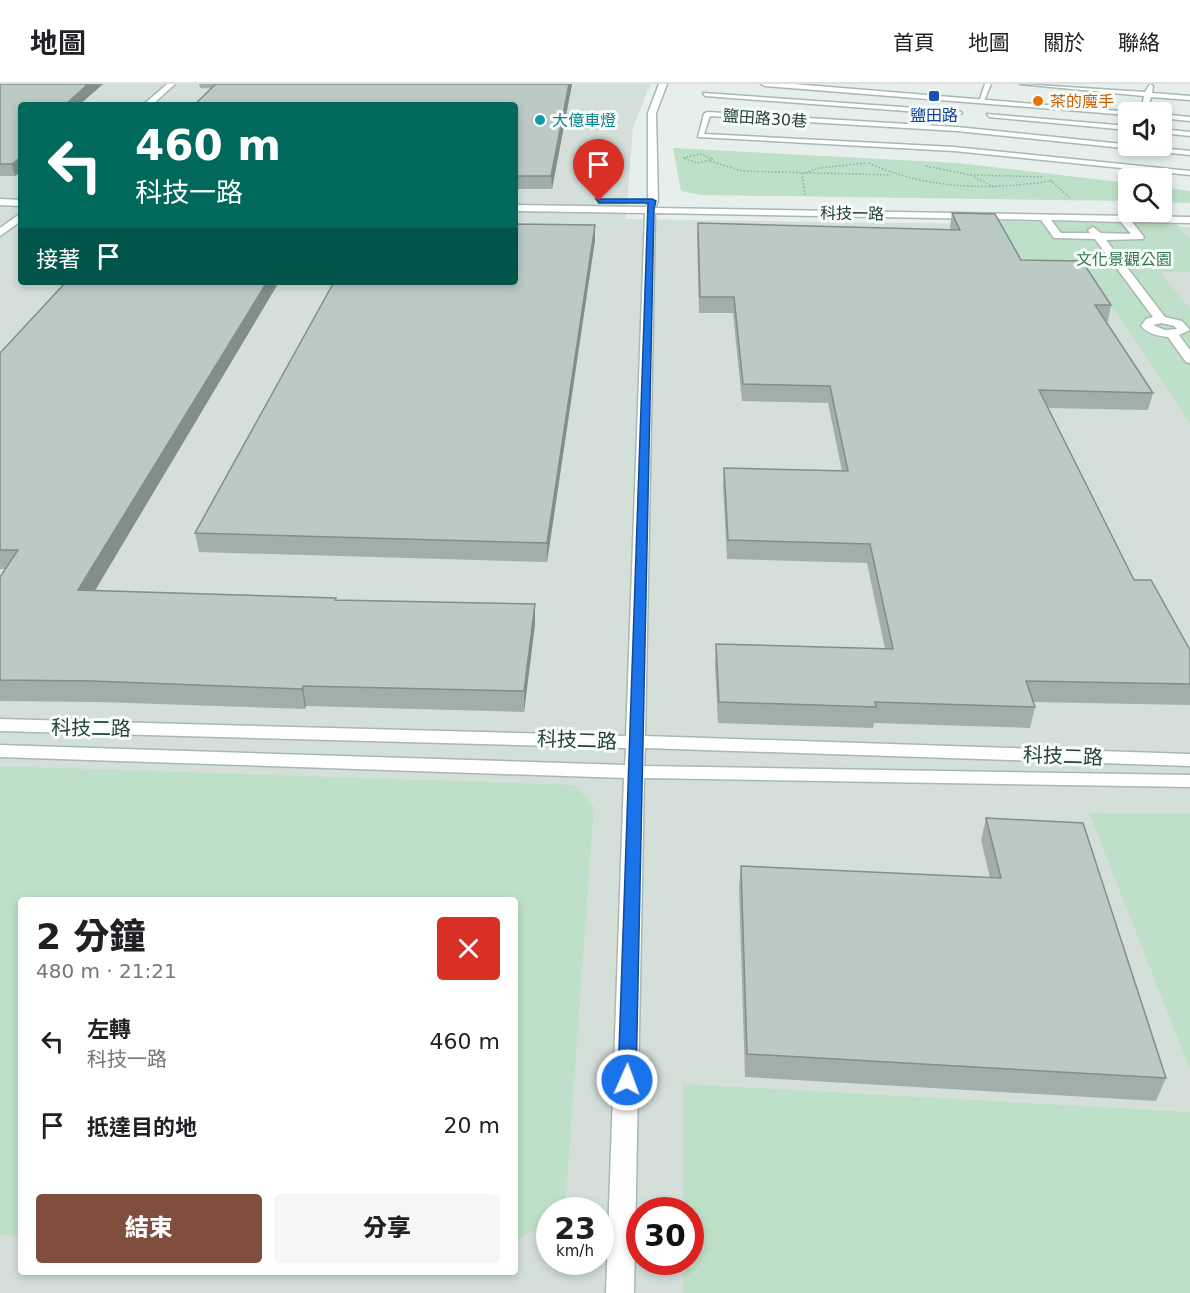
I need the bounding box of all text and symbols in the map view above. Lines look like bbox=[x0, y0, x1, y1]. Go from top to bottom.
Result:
text: 地圖 bbox=[30, 27, 86, 60]
text: 首頁 bbox=[893, 31, 935, 55]
text: 地圖 bbox=[968, 31, 1010, 55]
text: 關於 bbox=[1043, 31, 1085, 55]
text: 聯絡 bbox=[1118, 31, 1160, 55]
marker: 鹽田路 bbox=[927, 89, 941, 103]
place label: 茶的魔手 bbox=[1050, 92, 1114, 111]
marker: 茶的魔手 bbox=[1031, 94, 1045, 108]
map controls bbox=[1118, 102, 1172, 222]
button: sound bbox=[1118, 102, 1172, 156]
street label: 鹽田路30巷 bbox=[722, 106, 808, 131]
place label: 鹽田路 bbox=[910, 106, 958, 125]
place label: 大億車燈 bbox=[552, 111, 616, 130]
marker: 大億車燈 bbox=[533, 113, 547, 127]
text: 460 m bbox=[135, 121, 281, 170]
icon: left bbox=[36, 126, 114, 204]
pin bbox=[573, 139, 624, 201]
icon: arrive bbox=[582, 148, 615, 181]
button: search bbox=[1118, 168, 1172, 222]
text: 科技一路 bbox=[135, 177, 243, 208]
street label: 科技一路 bbox=[820, 203, 884, 224]
icon: arrive bbox=[92, 240, 125, 273]
text: 接著 bbox=[36, 247, 80, 272]
park label: 文化景觀公園 bbox=[1076, 250, 1172, 269]
street label: 科技二路 bbox=[51, 715, 131, 741]
street label: 科技二路 bbox=[537, 727, 617, 753]
street label: 科技二路 bbox=[1023, 743, 1103, 769]
text: 2 分鐘 bbox=[36, 916, 146, 957]
button: close bbox=[437, 917, 500, 980]
text: 480 m · 21:21 bbox=[36, 959, 177, 983]
text: 左轉 bbox=[87, 1017, 131, 1042]
icon: left bbox=[36, 1025, 69, 1058]
text: 460 m bbox=[430, 1029, 500, 1054]
text: 科技一路 bbox=[87, 1047, 167, 1071]
position arrow bbox=[595, 1048, 659, 1112]
icon: arrive bbox=[36, 1109, 69, 1142]
text: 20 m bbox=[444, 1113, 500, 1138]
text: 抵達目的地 bbox=[87, 1115, 197, 1140]
button: 結束 bbox=[36, 1194, 262, 1263]
button: 分享 bbox=[274, 1194, 500, 1263]
speed limit sign: 30 bbox=[626, 1197, 704, 1275]
text: 23 bbox=[554, 1211, 596, 1246]
text: km/h bbox=[556, 1242, 594, 1260]

